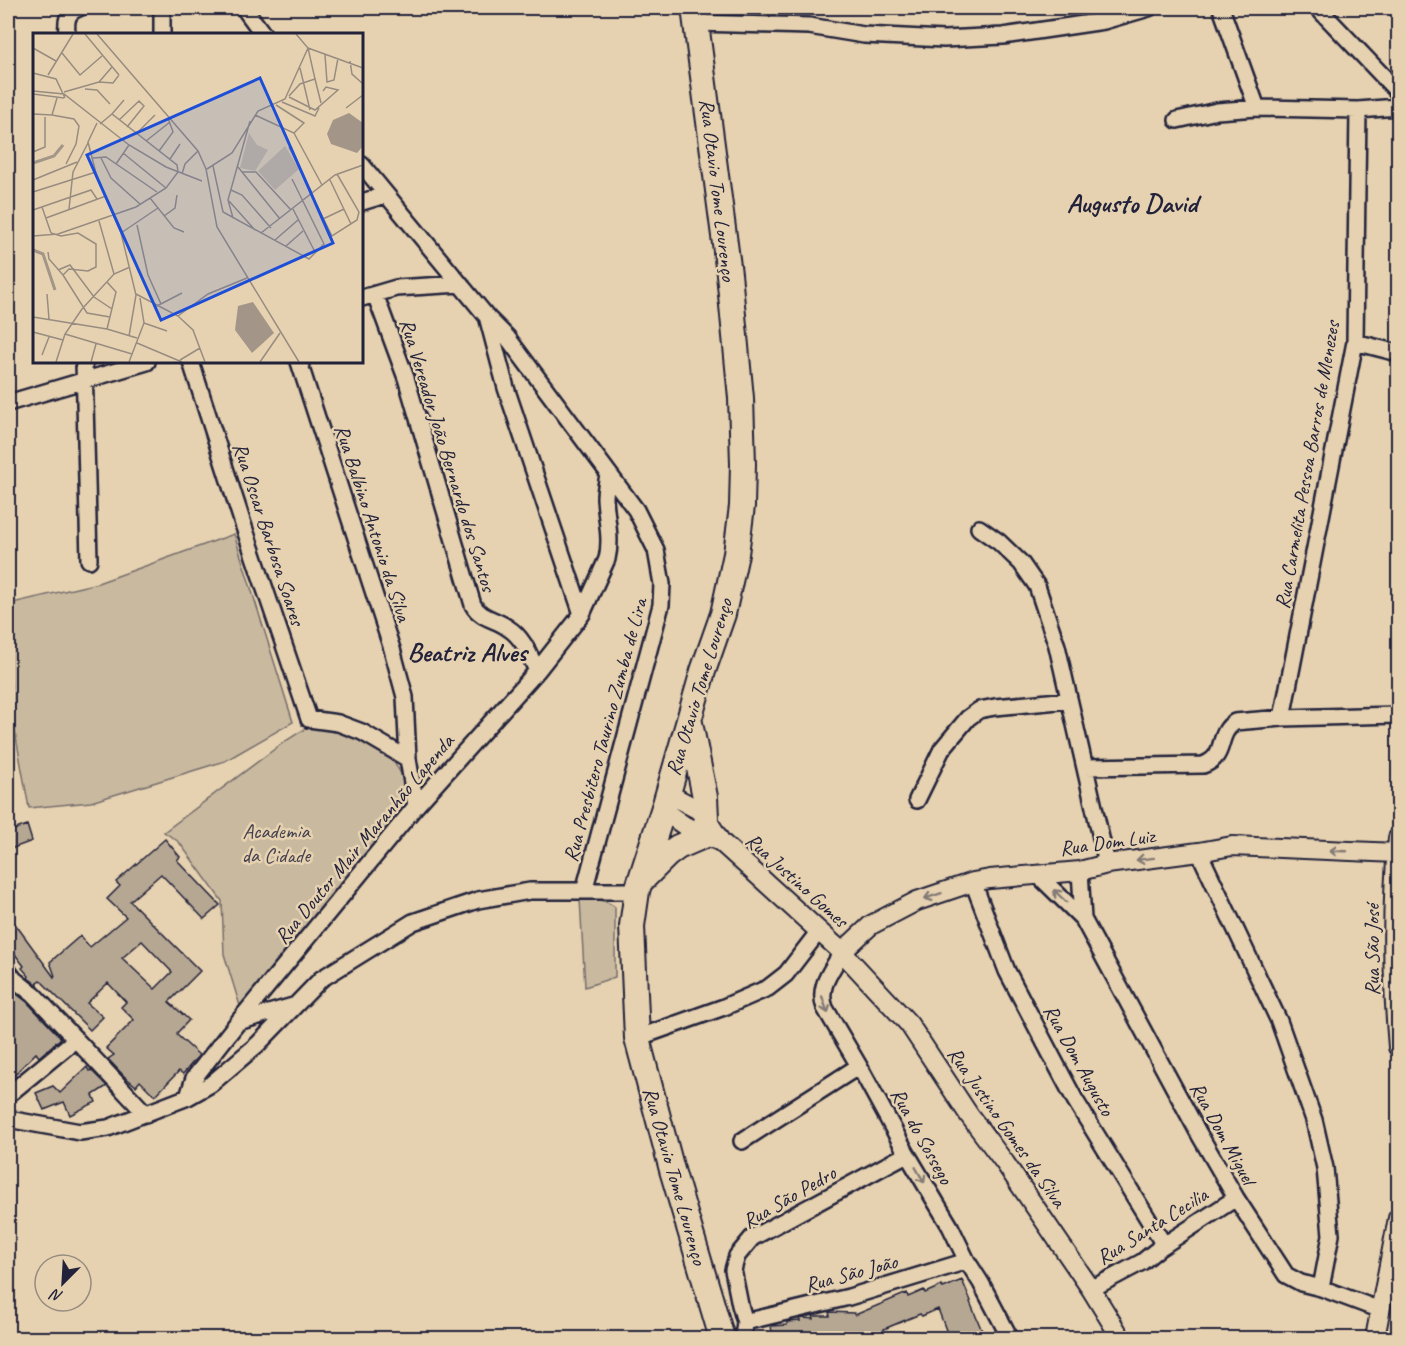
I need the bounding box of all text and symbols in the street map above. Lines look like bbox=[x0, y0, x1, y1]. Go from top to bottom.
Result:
inset map bbox=[33, 33, 363, 363]
street label: Rua Otavio Tome Lourenço bbox=[694, 97, 742, 284]
district label: Augusto David bbox=[1067, 186, 1202, 220]
street label: Rua Vereador João Bernardo dos Santos bbox=[394, 315, 503, 596]
street label: Rua Carmelita Pessoa Barros de Menezes bbox=[1269, 317, 1345, 611]
street label: Rua Balbino Antonio da Silva bbox=[329, 421, 418, 626]
street label: Rua Oscar Barbosa Soares bbox=[227, 439, 311, 630]
street label: Rua Presbitero Taurino Zumba de Lira bbox=[557, 593, 653, 865]
street label: Rua Otavio Tome Lourenço bbox=[660, 594, 739, 779]
district label: Beatriz Alves bbox=[407, 635, 529, 669]
street label: Rua Doutor Mair Maranhão Lapenda bbox=[269, 727, 461, 949]
park label: Academia da Cidade bbox=[242, 818, 312, 868]
street label: Rua Dom Luiz bbox=[1058, 822, 1158, 862]
street label: Rua Justino Gomes bbox=[740, 827, 855, 934]
one-way arrow bbox=[1329, 845, 1349, 856]
one-way arrow bbox=[1135, 854, 1155, 865]
one-way arrow bbox=[1053, 889, 1068, 904]
one-way arrow bbox=[924, 891, 943, 902]
street label: Rua São José bbox=[1359, 901, 1385, 996]
one-way arrow bbox=[821, 995, 832, 1014]
street label: Rua Dom Augusto bbox=[1038, 1000, 1121, 1122]
street label: Rua Justino Gomes da Silva bbox=[942, 1042, 1073, 1214]
street label: Rua Dom Miguel bbox=[1184, 1077, 1263, 1192]
street label: Rua do Sossego bbox=[885, 1083, 960, 1190]
street label: Rua Otavio Tome Lourenço bbox=[637, 1084, 713, 1269]
street label: Rua São Pedro bbox=[738, 1159, 842, 1234]
one-way arrow bbox=[914, 1166, 926, 1183]
street label: Rua Santa Cecilia bbox=[1092, 1181, 1214, 1270]
street label: Rua São João bbox=[802, 1248, 901, 1298]
north arrow bbox=[33, 1253, 93, 1313]
text: N bbox=[46, 1283, 66, 1307]

